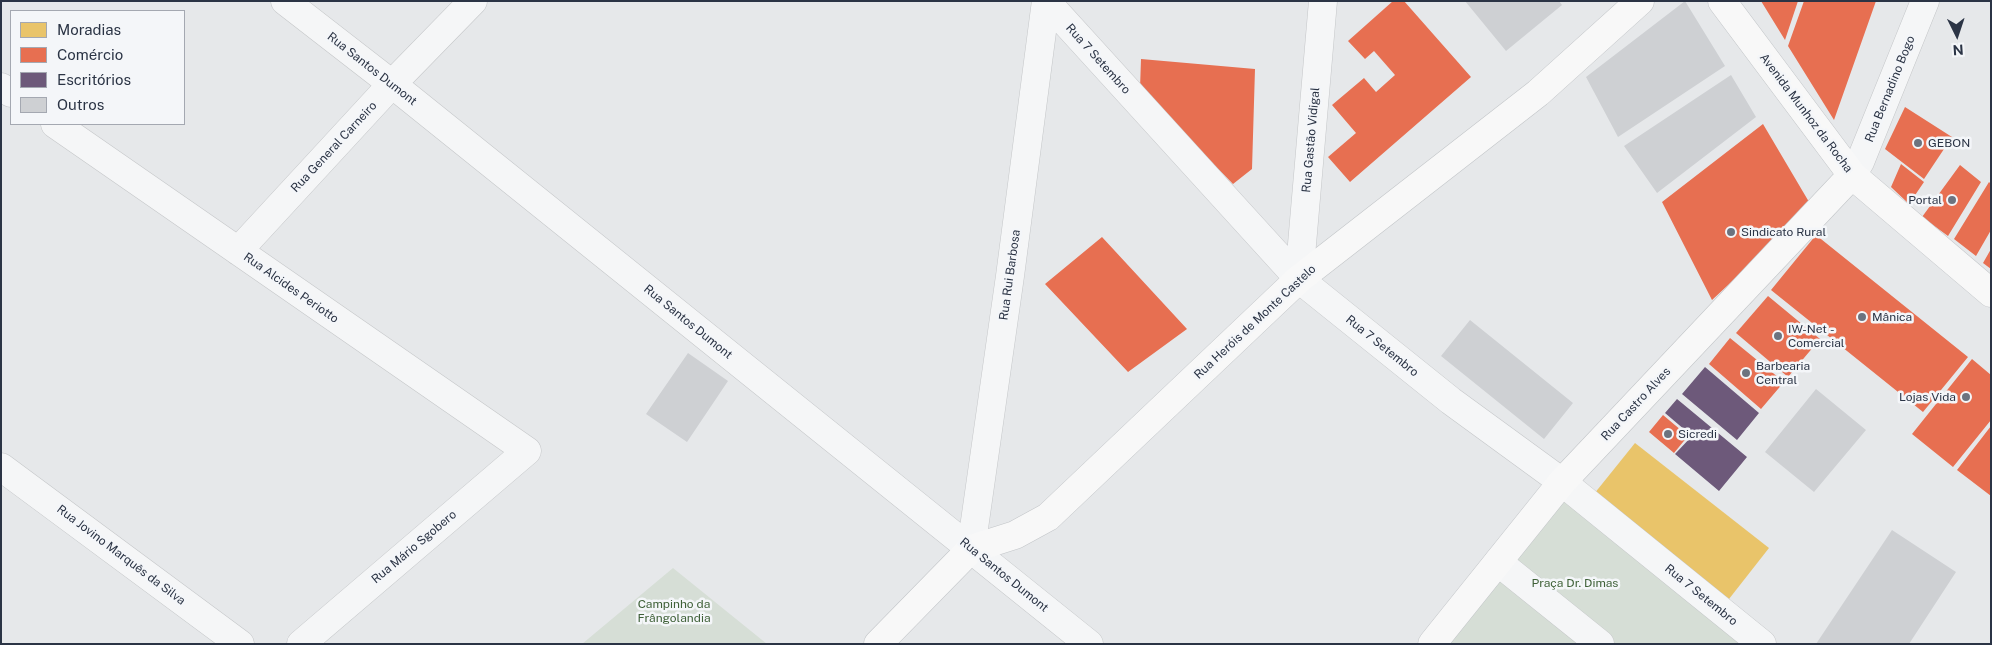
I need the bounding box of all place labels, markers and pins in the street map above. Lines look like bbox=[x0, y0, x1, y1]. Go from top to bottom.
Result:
place label: GEBON bbox=[1928, 136, 1970, 150]
marker: GEBON bbox=[1912, 137, 1924, 149]
place label: Portal bbox=[1908, 193, 1942, 207]
marker: Portal bbox=[1946, 194, 1958, 206]
place label: Sindicato Rural bbox=[1741, 225, 1826, 239]
marker: Sindicato Rural bbox=[1725, 226, 1737, 238]
place label: Mânica bbox=[1872, 310, 1912, 324]
marker: Mânica bbox=[1856, 311, 1868, 323]
place label: IW-Net - Comercial bbox=[1788, 322, 1844, 350]
marker: IW-Net - Comercial bbox=[1772, 330, 1784, 342]
place label: Barbearia Central bbox=[1756, 359, 1810, 387]
marker: Barbearia Central bbox=[1740, 367, 1752, 379]
place label: Lojas Vida bbox=[1899, 390, 1956, 404]
marker: Lojas Vida bbox=[1960, 391, 1972, 403]
place label: Sicredi bbox=[1678, 427, 1717, 441]
marker: Sicredi bbox=[1662, 428, 1674, 440]

